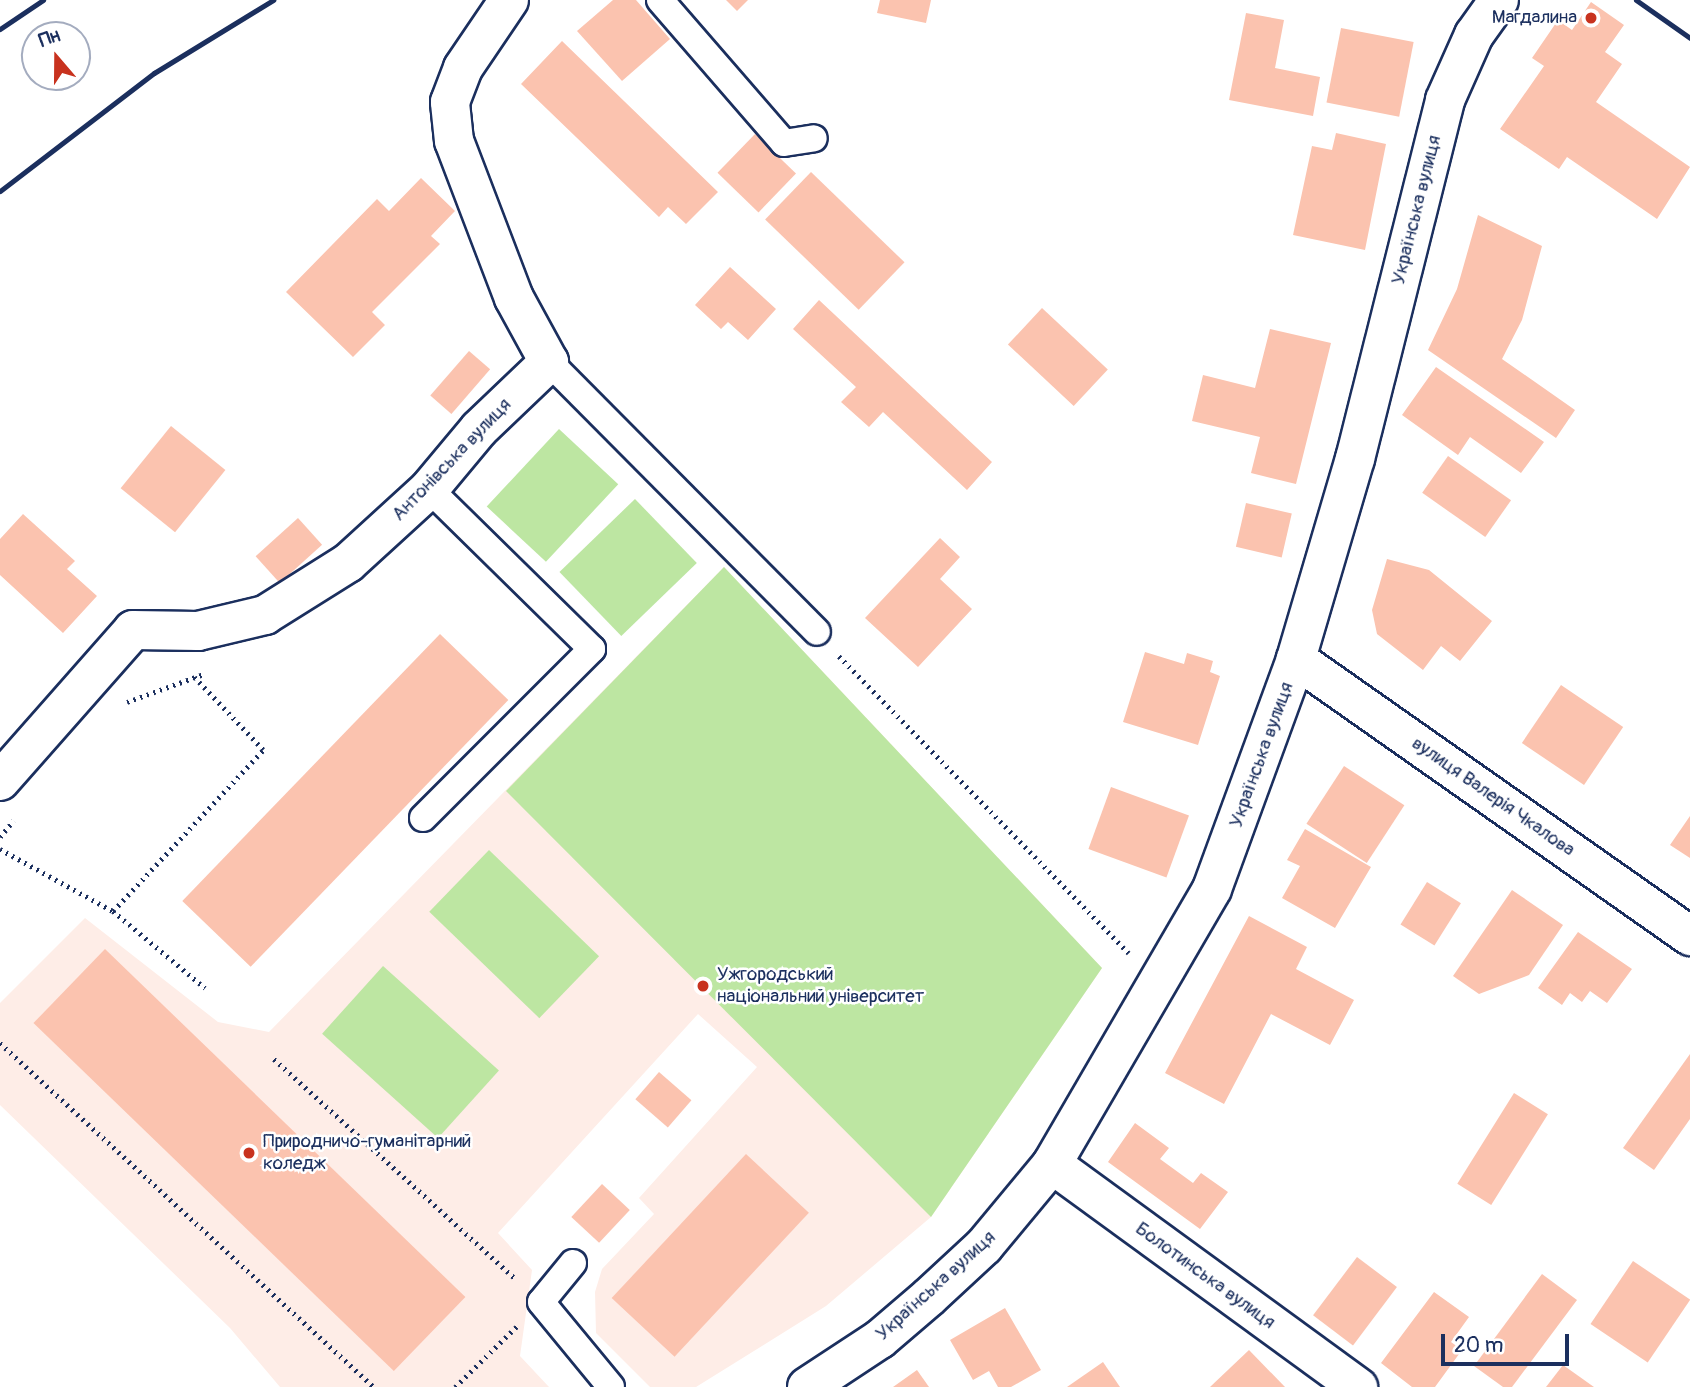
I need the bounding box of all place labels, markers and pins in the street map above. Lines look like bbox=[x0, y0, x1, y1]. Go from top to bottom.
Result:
place label: Магдалина bbox=[1492, 7, 1577, 29]
marker: Магдалина bbox=[1583, 10, 1599, 26]
place label: Ужгородський національний університет bbox=[717, 964, 924, 1008]
marker: Ужгородський національний університет bbox=[695, 978, 711, 994]
place label: Природничо-гуманітарний коледж bbox=[263, 1131, 471, 1175]
marker: Природничо-гуманітарний коледж bbox=[241, 1145, 257, 1161]

